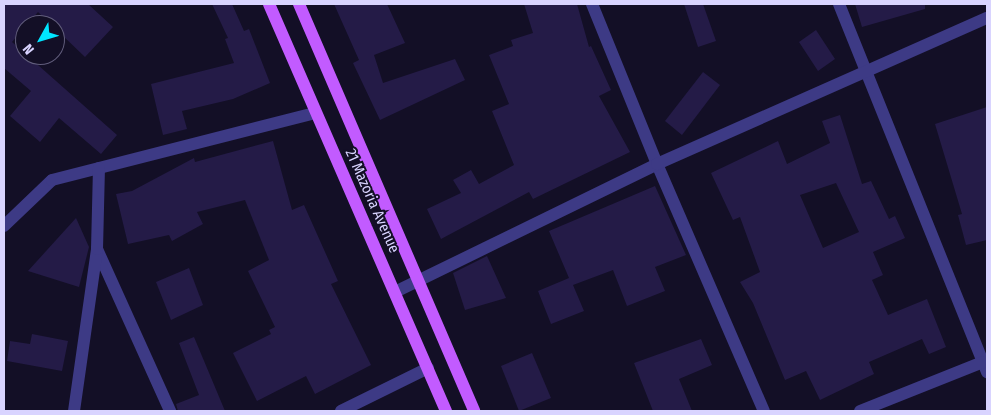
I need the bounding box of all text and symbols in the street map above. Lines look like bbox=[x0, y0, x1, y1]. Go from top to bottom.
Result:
north arrow bbox=[15, 15, 65, 65]
text: N bbox=[19, 41, 38, 58]
street label: 21 Mazoria Avenue bbox=[341, 146, 403, 256]

